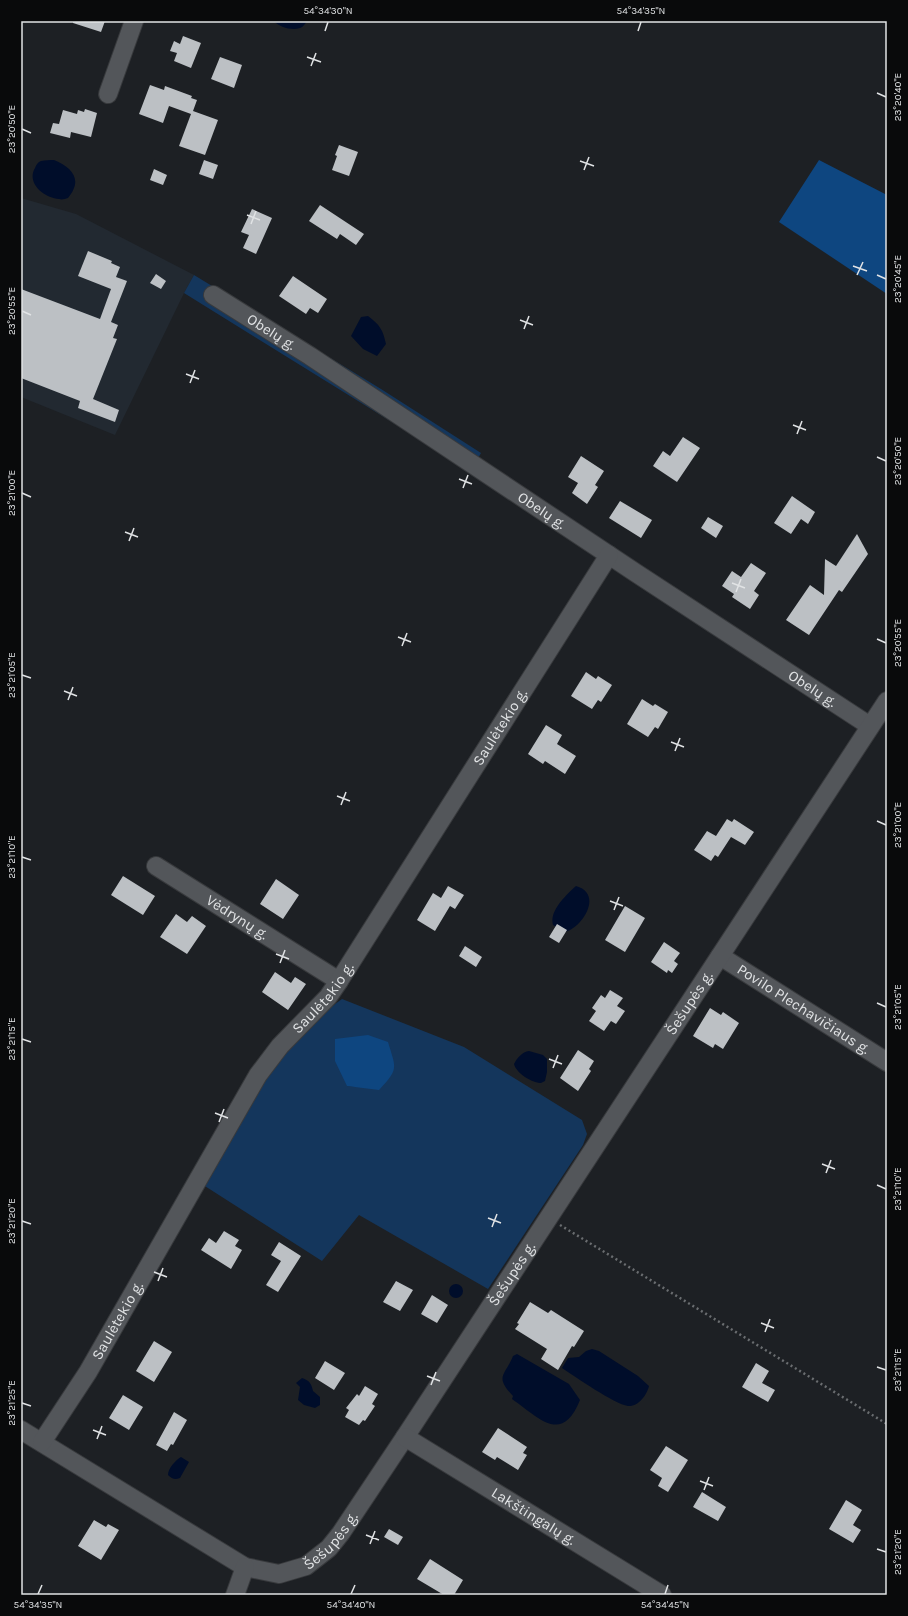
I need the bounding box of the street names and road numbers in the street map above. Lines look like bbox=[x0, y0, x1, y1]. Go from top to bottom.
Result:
street label: Obelų g. bbox=[244, 310, 299, 354]
street label: Obelų g. bbox=[514, 488, 570, 533]
street label: Obelų g. bbox=[785, 666, 840, 711]
street label: Saulėtekio g. bbox=[469, 685, 531, 769]
street label: Vėdrynų g. bbox=[203, 891, 272, 943]
street label: Saulėtekio g. bbox=[288, 959, 358, 1037]
street label: Povilo Plechavičiaus g. bbox=[734, 960, 874, 1058]
street label: Šešupės g. bbox=[662, 967, 717, 1038]
street label: Šešupės g. bbox=[484, 1238, 539, 1309]
street label: Saulėtekio g. bbox=[88, 1278, 147, 1363]
street label: Lakštingalų g. bbox=[488, 1483, 579, 1549]
street label: Šešupės g. bbox=[300, 1508, 362, 1574]

